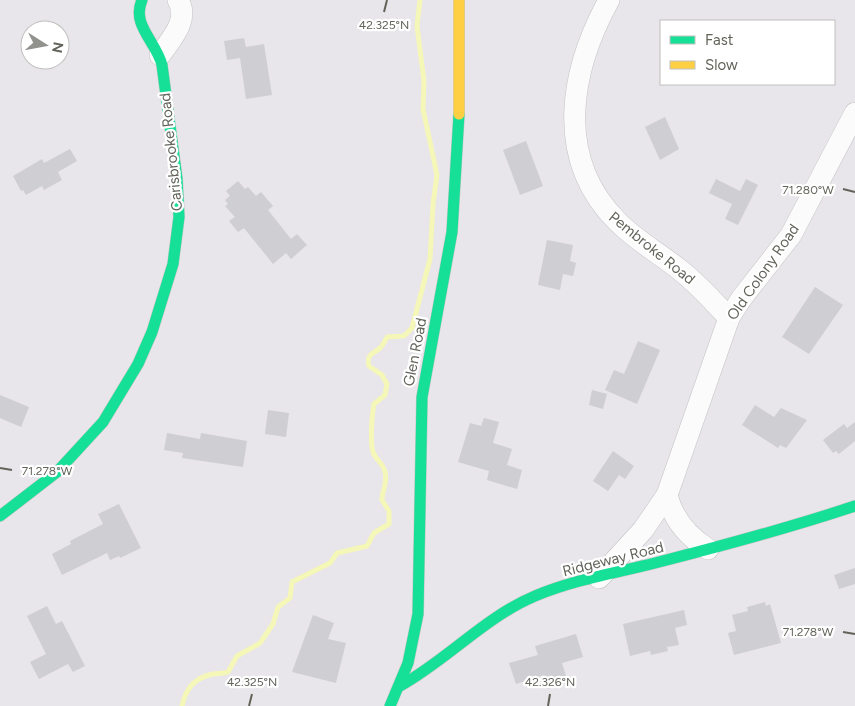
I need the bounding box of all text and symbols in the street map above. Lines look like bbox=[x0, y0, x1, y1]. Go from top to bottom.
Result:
text: 42.325°N bbox=[359, 18, 409, 32]
north arrow bbox=[20, 20, 70, 70]
legend bbox=[660, 20, 835, 85]
text: Fast bbox=[705, 31, 734, 49]
text: N bbox=[48, 40, 67, 54]
text: Slow bbox=[705, 56, 738, 74]
street label: Carisbrooke Road bbox=[156, 92, 186, 212]
text: 71.280°W bbox=[782, 183, 834, 197]
street label: Pembroke Road bbox=[605, 208, 699, 288]
street label: Old Colony Road bbox=[723, 220, 803, 324]
street label: Glen Road bbox=[400, 316, 430, 388]
text: 71.278°W bbox=[22, 464, 73, 478]
street label: Ridgeway Road bbox=[561, 538, 665, 580]
text: 71.278°W bbox=[783, 625, 834, 639]
text: 42.325°N bbox=[227, 675, 277, 689]
text: 42.326°N bbox=[525, 675, 575, 689]

